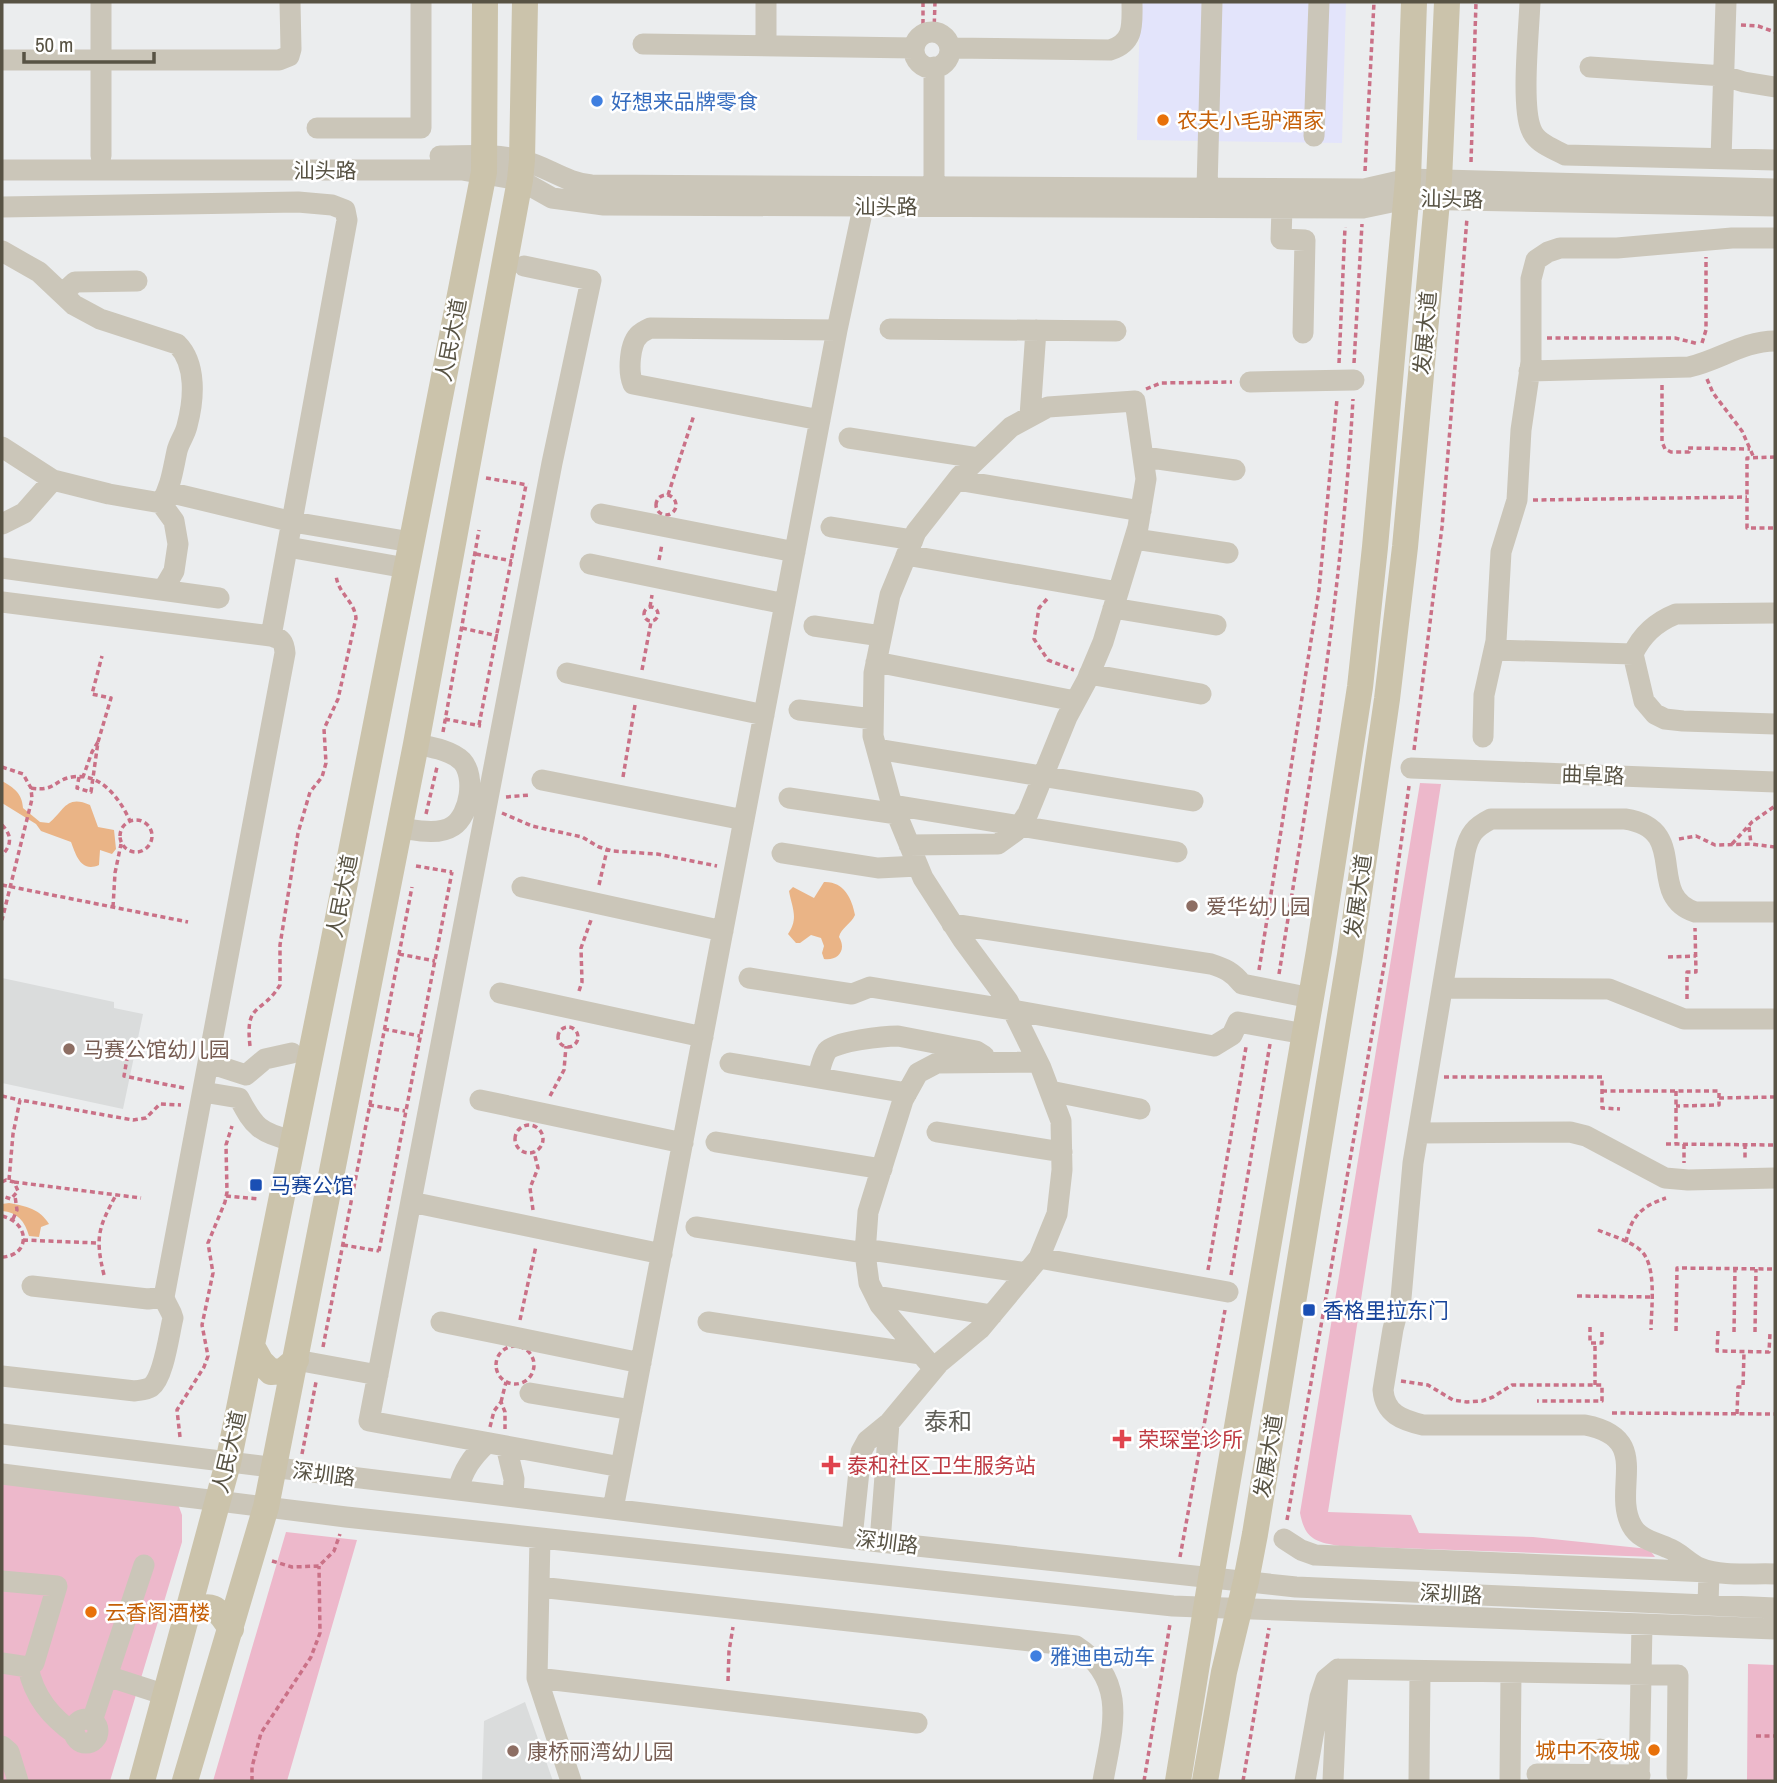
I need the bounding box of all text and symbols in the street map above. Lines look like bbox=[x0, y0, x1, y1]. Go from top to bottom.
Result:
scale bar bbox=[24, 21, 154, 65]
text: 50 m bbox=[35, 30, 73, 59]
place label: 好想来品牌零食 bbox=[611, 87, 758, 116]
marker: 好想来品牌零食 bbox=[589, 93, 605, 109]
place label: 农夫小毛驴酒家 bbox=[1177, 106, 1324, 135]
marker: 农夫小毛驴酒家 bbox=[1155, 112, 1171, 128]
street label: 汕头路 bbox=[294, 156, 357, 185]
street label: 汕头路 bbox=[1420, 184, 1484, 214]
street label: 汕头路 bbox=[855, 192, 918, 221]
street label: 发展大道 bbox=[1407, 290, 1443, 376]
street label: 人民大道 bbox=[429, 296, 473, 384]
street label: 曲阜路 bbox=[1561, 759, 1625, 791]
street label: 人民大道 bbox=[320, 852, 364, 940]
street label: 发展大道 bbox=[1338, 852, 1378, 940]
place label: 爱华幼儿园 bbox=[1206, 892, 1311, 921]
marker: 爱华幼儿园 bbox=[1184, 898, 1200, 914]
place label: 马赛公馆幼儿园 bbox=[83, 1035, 230, 1064]
marker: 马赛公馆幼儿园 bbox=[61, 1041, 77, 1057]
place label: 马赛公馆 bbox=[270, 1171, 354, 1200]
marker: 马赛公馆 bbox=[248, 1177, 264, 1193]
place label: 香格里拉东门 bbox=[1323, 1296, 1449, 1325]
marker: 香格里拉东门 bbox=[1301, 1302, 1317, 1318]
district label: 泰和 bbox=[924, 1405, 972, 1437]
street label: 人民大道 bbox=[205, 1408, 253, 1496]
street label: 发展大道 bbox=[1247, 1412, 1289, 1500]
place label: 荣琛堂诊所 bbox=[1138, 1425, 1243, 1454]
marker: 荣琛堂诊所 bbox=[1112, 1429, 1132, 1449]
place label: 泰和社区卫生服务站 bbox=[847, 1451, 1036, 1480]
marker: 泰和社区卫生服务站 bbox=[821, 1455, 841, 1475]
street label: 深圳路 bbox=[291, 1456, 357, 1492]
street label: 深圳路 bbox=[854, 1524, 920, 1560]
street label: 深圳路 bbox=[1419, 1578, 1483, 1610]
place label: 云香阁酒楼 bbox=[105, 1598, 210, 1627]
marker: 云香阁酒楼 bbox=[83, 1604, 99, 1620]
place label: 雅迪电动车 bbox=[1050, 1642, 1155, 1671]
marker: 雅迪电动车 bbox=[1028, 1648, 1044, 1664]
place label: 城中不夜城 bbox=[1535, 1736, 1640, 1765]
place label: 康桥丽湾幼儿园 bbox=[527, 1737, 674, 1766]
marker: 城中不夜城 bbox=[1646, 1742, 1662, 1758]
marker: 康桥丽湾幼儿园 bbox=[505, 1743, 521, 1759]

